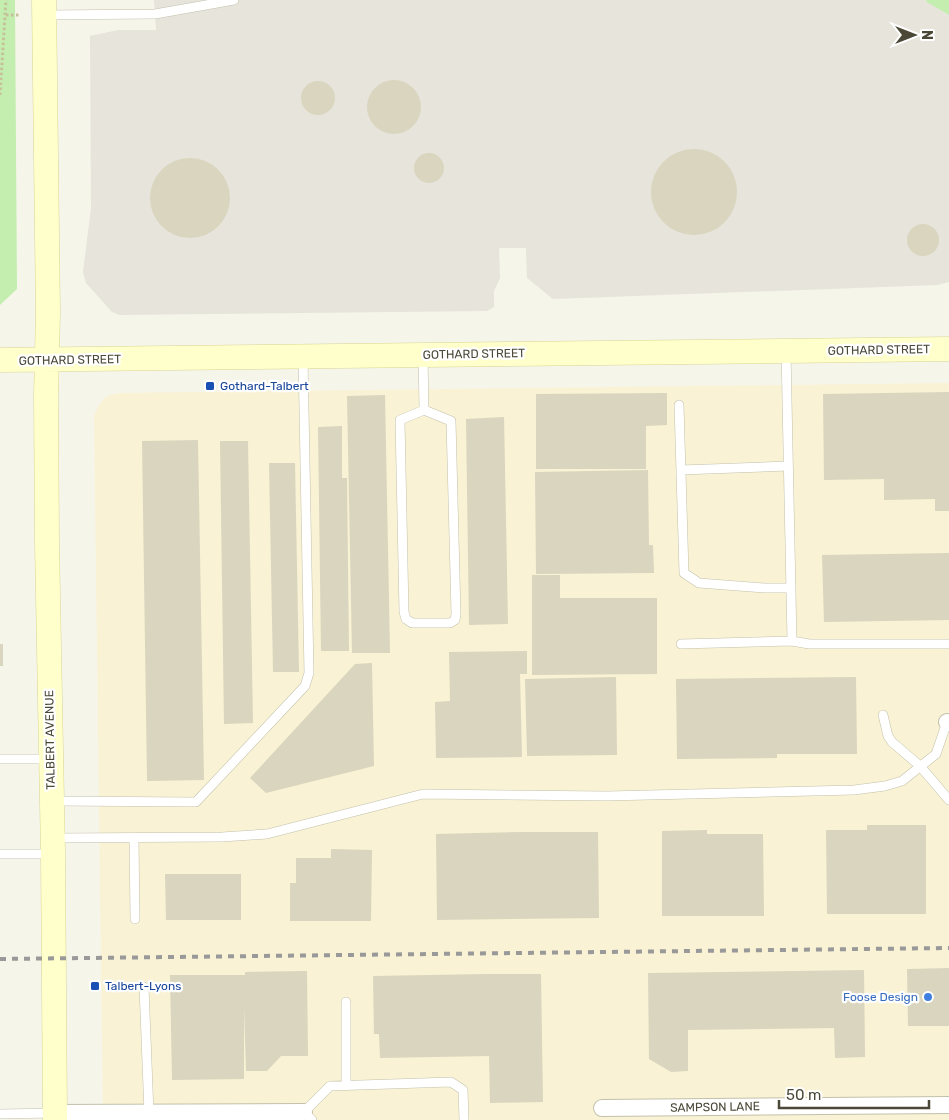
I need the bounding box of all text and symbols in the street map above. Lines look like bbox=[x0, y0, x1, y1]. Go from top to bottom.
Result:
north arrow bbox=[889, 10, 939, 60]
text: N bbox=[918, 30, 935, 40]
street label: GOTHARD STREET bbox=[828, 342, 930, 358]
street label: GOTHARD STREET bbox=[423, 346, 525, 362]
street label: GOTHARD STREET bbox=[19, 352, 121, 368]
place label: Gothard-Talbert bbox=[220, 379, 309, 393]
marker: Gothard-Talbert bbox=[204, 380, 216, 392]
street label: TALBERT AVENUE bbox=[42, 690, 58, 790]
place label: Talbert-Lyons bbox=[105, 979, 181, 993]
marker: Talbert-Lyons bbox=[89, 980, 101, 992]
place label: Foose Design bbox=[843, 990, 918, 1004]
marker: Foose Design bbox=[922, 991, 934, 1003]
scale bar bbox=[779, 1078, 929, 1110]
text: 50 m bbox=[786, 1086, 821, 1104]
street label: SAMPSON LANE bbox=[670, 1099, 760, 1115]

